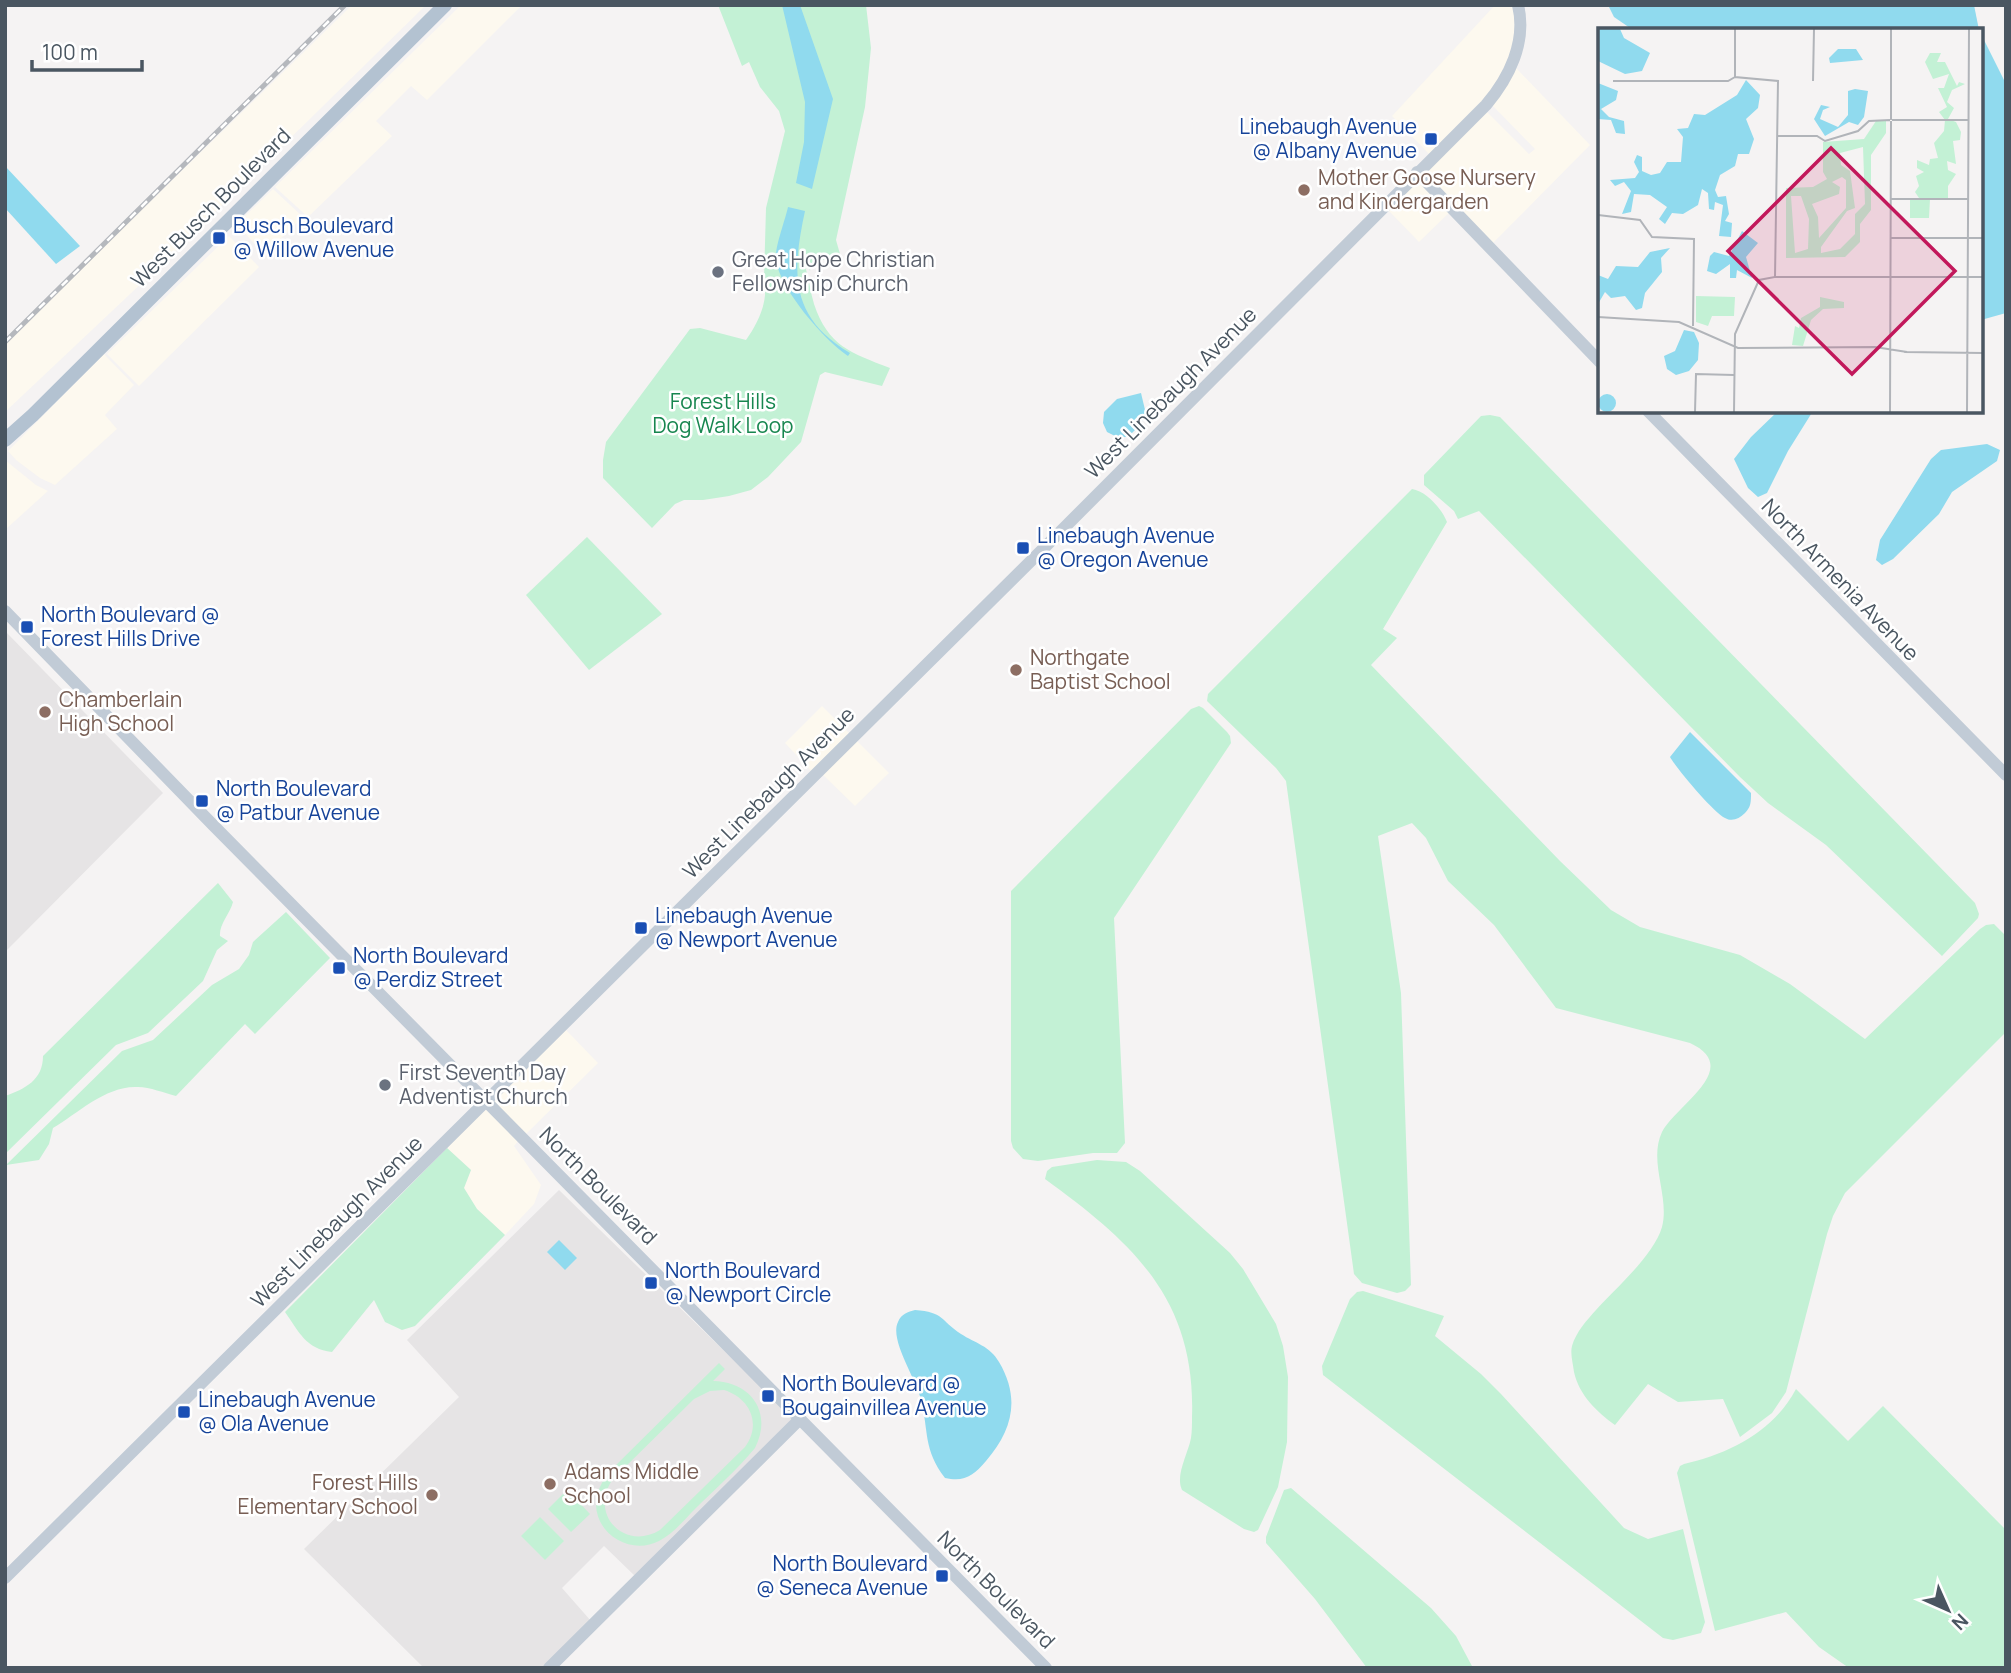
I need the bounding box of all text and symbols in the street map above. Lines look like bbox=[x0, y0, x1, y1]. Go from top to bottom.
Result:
scale bar bbox=[32, 28, 142, 72]
inset map bbox=[1598, 28, 1983, 413]
text: 100 m bbox=[42, 38, 98, 66]
place label: Linebaugh Avenue @ Albany Avenue bbox=[1239, 112, 1417, 164]
street label: West Busch Boulevard bbox=[124, 121, 296, 293]
marker: Linebaugh Avenue @ Albany Avenue bbox=[1423, 131, 1439, 147]
place label: Mother Goose Nursery and Kindergarden bbox=[1318, 163, 1536, 215]
marker: Mother Goose Nursery and Kindergarden bbox=[1296, 182, 1312, 198]
place label: Busch Boulevard @ Willow Avenue bbox=[233, 211, 394, 263]
marker: Busch Boulevard @ Willow Avenue bbox=[211, 230, 227, 246]
place label: Great Hope Christian Fellowship Church bbox=[732, 245, 935, 297]
marker: Great Hope Christian Fellowship Church bbox=[710, 264, 726, 280]
street label: West Linebaugh Avenue bbox=[1078, 300, 1262, 484]
park label: Forest Hills Dog Walk Loop bbox=[652, 387, 794, 439]
street label: North Armenia Avenue bbox=[1756, 492, 1926, 666]
place label: Linebaugh Avenue @ Oregon Avenue bbox=[1037, 521, 1215, 573]
marker: Linebaugh Avenue @ Oregon Avenue bbox=[1015, 540, 1031, 556]
place label: North Boulevard @ Forest Hills Drive bbox=[41, 600, 220, 652]
marker: North Boulevard @ Forest Hills Drive bbox=[19, 619, 35, 635]
place label: Northgate Baptist School bbox=[1030, 643, 1171, 695]
marker: Northgate Baptist School bbox=[1008, 662, 1024, 678]
place label: Chamberlain High School bbox=[59, 685, 182, 737]
street label: West Linebaugh Avenue bbox=[676, 700, 860, 884]
marker: Chamberlain High School bbox=[37, 704, 53, 720]
place label: North Boulevard @ Patbur Avenue bbox=[216, 774, 380, 826]
marker: North Boulevard @ Patbur Avenue bbox=[194, 793, 210, 809]
place label: Linebaugh Avenue @ Newport Avenue bbox=[655, 901, 837, 953]
marker: Linebaugh Avenue @ Newport Avenue bbox=[633, 920, 649, 936]
place label: North Boulevard @ Perdiz Street bbox=[353, 941, 508, 993]
marker: North Boulevard @ Perdiz Street bbox=[331, 960, 347, 976]
place label: First Seventh Day Adventist Church bbox=[399, 1058, 568, 1110]
marker: First Seventh Day Adventist Church bbox=[377, 1077, 393, 1093]
street label: North Boulevard bbox=[534, 1120, 664, 1250]
street label: West Linebaugh Avenue bbox=[244, 1129, 428, 1313]
place label: North Boulevard @ Newport Circle bbox=[665, 1256, 831, 1308]
marker: North Boulevard @ Newport Circle bbox=[643, 1275, 659, 1291]
place label: North Boulevard @ Bougainvillea Avenue bbox=[782, 1369, 986, 1421]
place label: Linebaugh Avenue @ Ola Avenue bbox=[198, 1385, 376, 1437]
marker: North Boulevard @ Bougainvillea Avenue bbox=[760, 1388, 776, 1404]
marker: Linebaugh Avenue @ Ola Avenue bbox=[176, 1404, 192, 1420]
place label: Adams Middle School bbox=[564, 1457, 699, 1509]
place label: Forest Hills Elementary School bbox=[237, 1468, 418, 1520]
marker: Adams Middle School bbox=[542, 1476, 558, 1492]
marker: Forest Hills Elementary School bbox=[424, 1487, 440, 1503]
street label: North Boulevard bbox=[932, 1524, 1062, 1654]
place label: North Boulevard @ Seneca Avenue bbox=[756, 1549, 928, 1601]
marker: North Boulevard @ Seneca Avenue bbox=[934, 1568, 950, 1584]
north arrow bbox=[1913, 1575, 1983, 1645]
text: N bbox=[1946, 1608, 1974, 1636]

